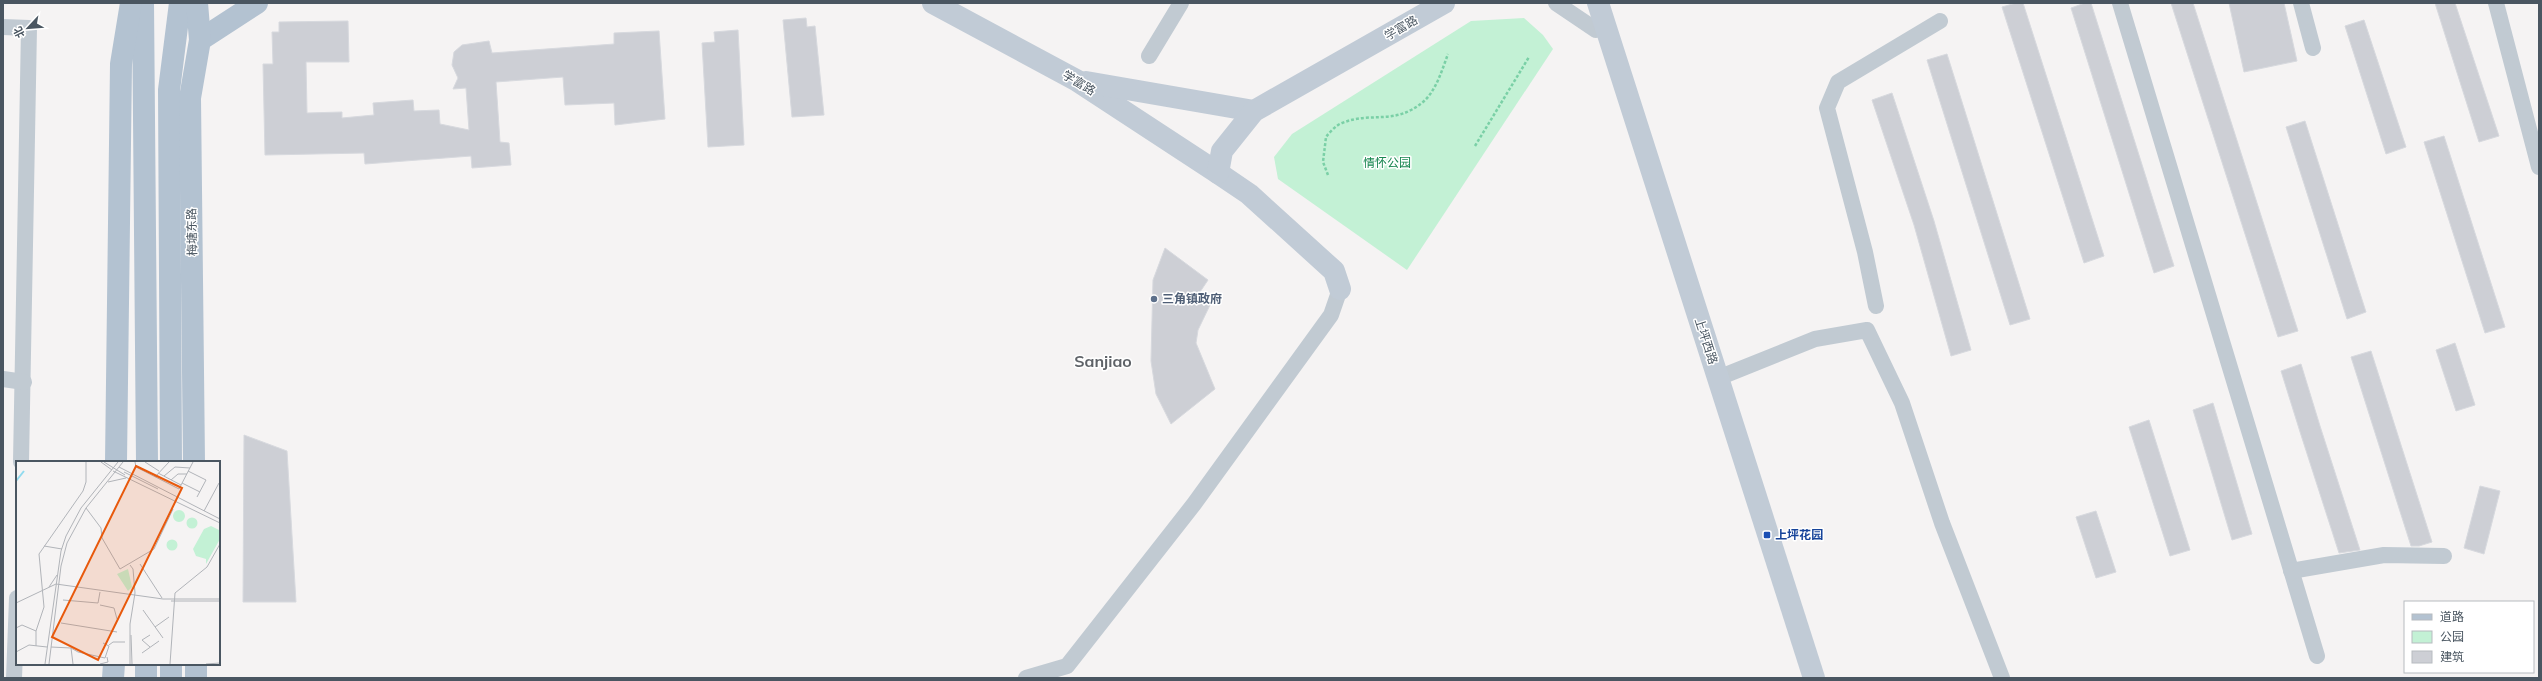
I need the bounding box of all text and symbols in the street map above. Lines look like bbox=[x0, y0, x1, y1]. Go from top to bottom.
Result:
north arrow bbox=[8, 8, 48, 48]
street label: 学富路 bbox=[1381, 12, 1420, 43]
text: 北 bbox=[10, 24, 28, 40]
street label: 学富路 bbox=[1060, 67, 1099, 98]
park label: 情怀公园 bbox=[1363, 155, 1411, 170]
street label: 梅塘东路 bbox=[184, 208, 199, 256]
place label: 三角镇政府 bbox=[1162, 291, 1222, 306]
marker: 三角镇政府 bbox=[1149, 294, 1159, 304]
street label: 上坪西路 bbox=[1692, 316, 1721, 366]
district label: Sanjiao bbox=[1074, 351, 1132, 371]
inset map bbox=[16, 461, 220, 665]
place label: 上坪花园 bbox=[1775, 527, 1823, 542]
marker: 上坪花园 bbox=[1762, 530, 1772, 540]
legend bbox=[2404, 601, 2534, 673]
text: 道路 bbox=[2440, 609, 2464, 624]
text: 公园 bbox=[2440, 629, 2464, 644]
text: 建筑 bbox=[2440, 649, 2464, 664]

